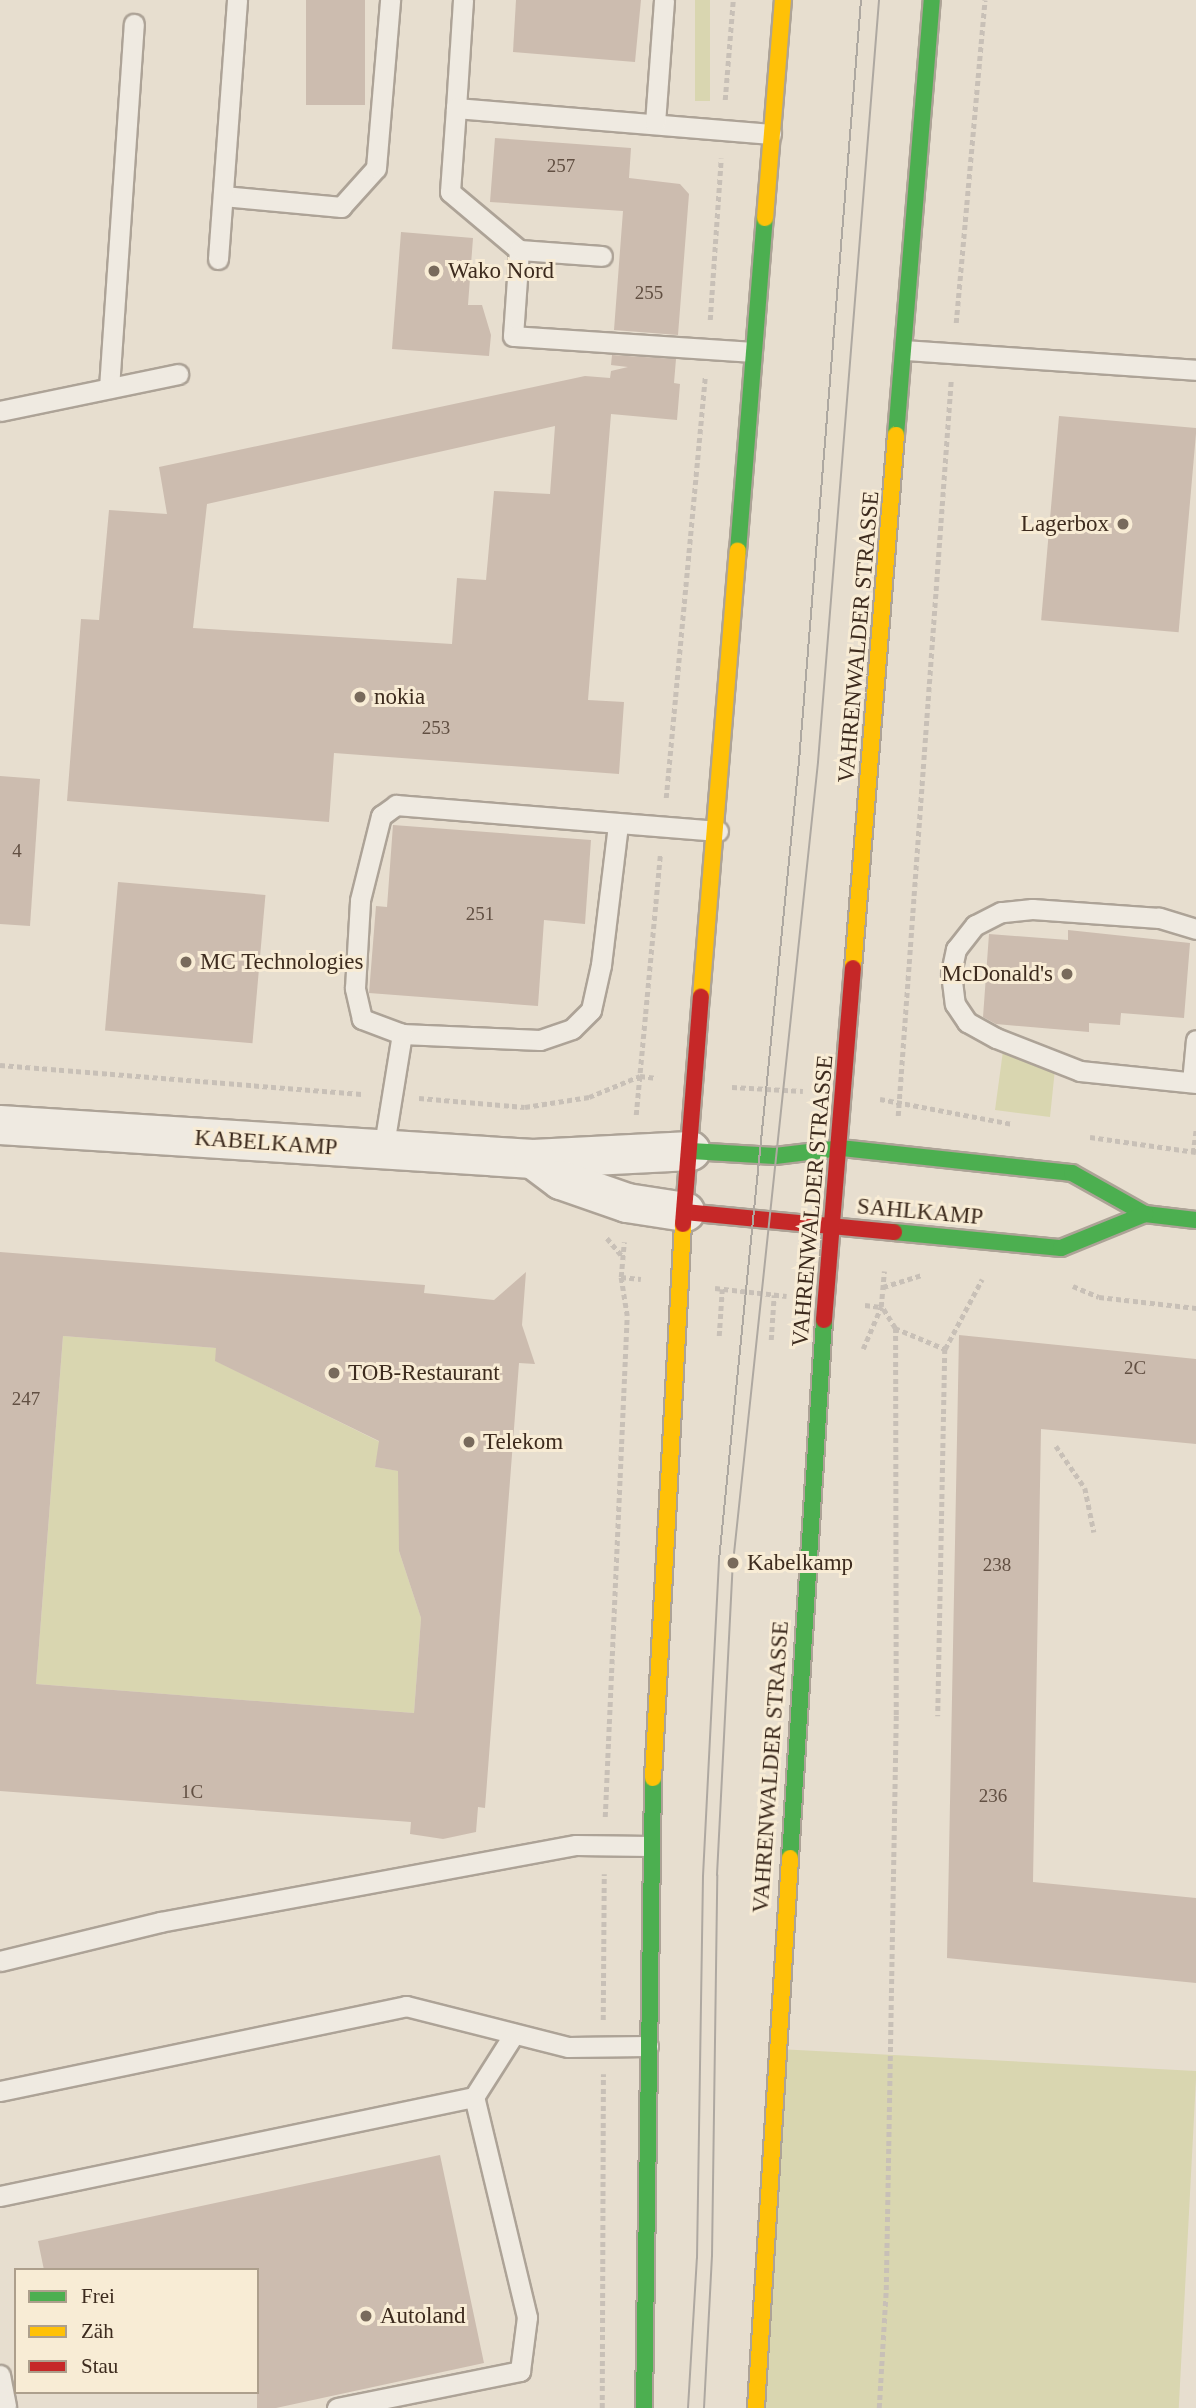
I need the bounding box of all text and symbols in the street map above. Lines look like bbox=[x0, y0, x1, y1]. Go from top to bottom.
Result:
house number: 257 bbox=[547, 155, 575, 177]
place label: Wako Nord bbox=[448, 257, 554, 285]
marker: Wako Nord bbox=[426, 263, 442, 279]
house number: 255 bbox=[635, 282, 663, 304]
street label: VAHRENWALDER STRASSE bbox=[832, 490, 886, 784]
place label: Lagerbox bbox=[1021, 510, 1109, 538]
marker: Lagerbox bbox=[1115, 516, 1131, 532]
place label: nokia bbox=[374, 683, 425, 711]
marker: nokia bbox=[352, 689, 368, 705]
house number: 253 bbox=[422, 717, 450, 739]
house number: 4 bbox=[12, 840, 22, 862]
house number: 251 bbox=[466, 903, 494, 925]
place label: MC Technologies bbox=[200, 948, 364, 976]
marker: MC Technologies bbox=[178, 954, 194, 970]
place label: McDonald's bbox=[942, 960, 1053, 988]
marker: McDonald's bbox=[1059, 966, 1075, 982]
street label: VAHRENWALDER STRASSE bbox=[786, 1054, 840, 1348]
street label: KABELKAMP bbox=[194, 1124, 338, 1162]
street label: SAHLKAMP bbox=[856, 1193, 984, 1231]
house number: 2C bbox=[1124, 1357, 1146, 1379]
place label: TOB-Restaurant bbox=[348, 1359, 500, 1387]
marker: TOB-Restaurant bbox=[326, 1365, 342, 1381]
house number: 247 bbox=[12, 1388, 40, 1410]
place label: Telekom bbox=[483, 1428, 563, 1456]
marker: Telekom bbox=[461, 1434, 477, 1450]
place label: Kabelkamp bbox=[747, 1549, 853, 1577]
house number: 238 bbox=[983, 1554, 1011, 1576]
marker: Kabelkamp bbox=[725, 1555, 741, 1571]
street label: VAHRENWALDER STRASSE bbox=[747, 1620, 795, 1914]
house number: 1C bbox=[181, 1781, 203, 1803]
house number: 236 bbox=[979, 1785, 1007, 1807]
legend bbox=[14, 2268, 259, 2394]
text: Frei bbox=[81, 2284, 115, 2308]
place label: Autoland bbox=[380, 2302, 466, 2330]
marker: Autoland bbox=[358, 2308, 374, 2324]
text: Zäh bbox=[81, 2319, 114, 2343]
text: Stau bbox=[81, 2354, 118, 2378]

